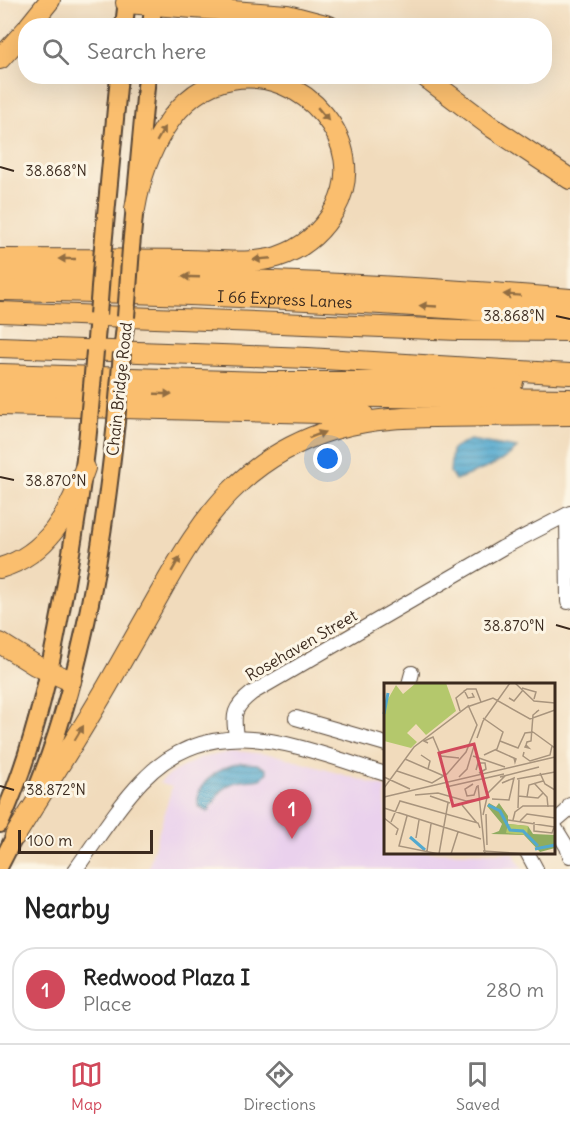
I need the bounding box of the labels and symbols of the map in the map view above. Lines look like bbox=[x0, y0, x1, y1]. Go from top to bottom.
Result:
one-way arrow bbox=[317, 106, 330, 122]
one-way arrow bbox=[156, 125, 166, 142]
text: 38.868°N bbox=[25, 161, 87, 180]
one-way arrow bbox=[252, 254, 271, 264]
one-way arrow bbox=[57, 255, 76, 264]
one-way arrow bbox=[182, 273, 201, 282]
street label: I 66 Express Lanes bbox=[217, 286, 353, 312]
one-way arrow bbox=[502, 290, 521, 300]
one-way arrow bbox=[418, 301, 437, 311]
text: 38.868°N bbox=[483, 306, 545, 325]
street label: Chain Bridge Road bbox=[102, 321, 136, 457]
one-way arrow bbox=[154, 390, 173, 399]
one-way arrow bbox=[308, 430, 326, 440]
your location bbox=[313, 444, 342, 473]
text: 38.870°N bbox=[25, 471, 87, 490]
one-way arrow bbox=[171, 556, 182, 572]
street label: Rosehaven Street bbox=[242, 605, 361, 685]
text: 38.870°N bbox=[483, 616, 545, 635]
inset map bbox=[384, 683, 555, 854]
one-way arrow bbox=[74, 725, 85, 741]
text: 38.872°N bbox=[26, 780, 86, 799]
pin: 1 bbox=[272, 790, 312, 839]
scale bar bbox=[18, 827, 153, 854]

